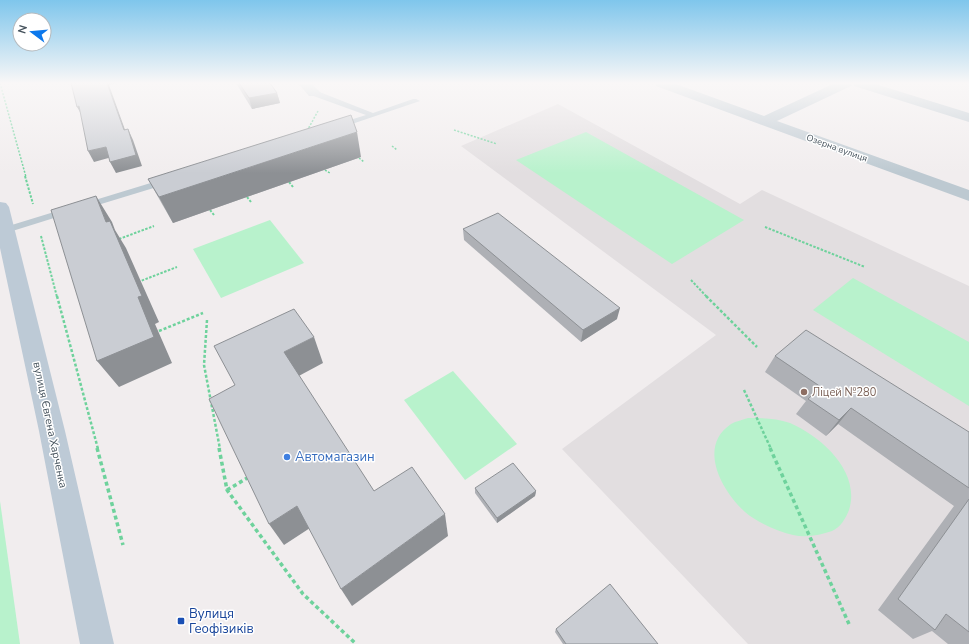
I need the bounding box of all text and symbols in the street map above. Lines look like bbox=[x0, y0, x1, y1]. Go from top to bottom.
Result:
north arrow bbox=[12, 12, 52, 52]
text: N bbox=[15, 23, 31, 35]
street label: Озерна вулиця bbox=[805, 131, 869, 165]
street label: вулиця Євгена Харченка bbox=[29, 360, 71, 490]
place label: Ліцей №280 bbox=[812, 385, 877, 400]
marker: Ліцей №280 bbox=[799, 387, 809, 397]
place label: Автомагазин bbox=[295, 448, 375, 466]
marker: Автомагазин bbox=[282, 452, 292, 462]
place label: Вулиця Геофізиків bbox=[189, 605, 254, 638]
marker: Вулиця Геофізиків bbox=[176, 616, 186, 626]

